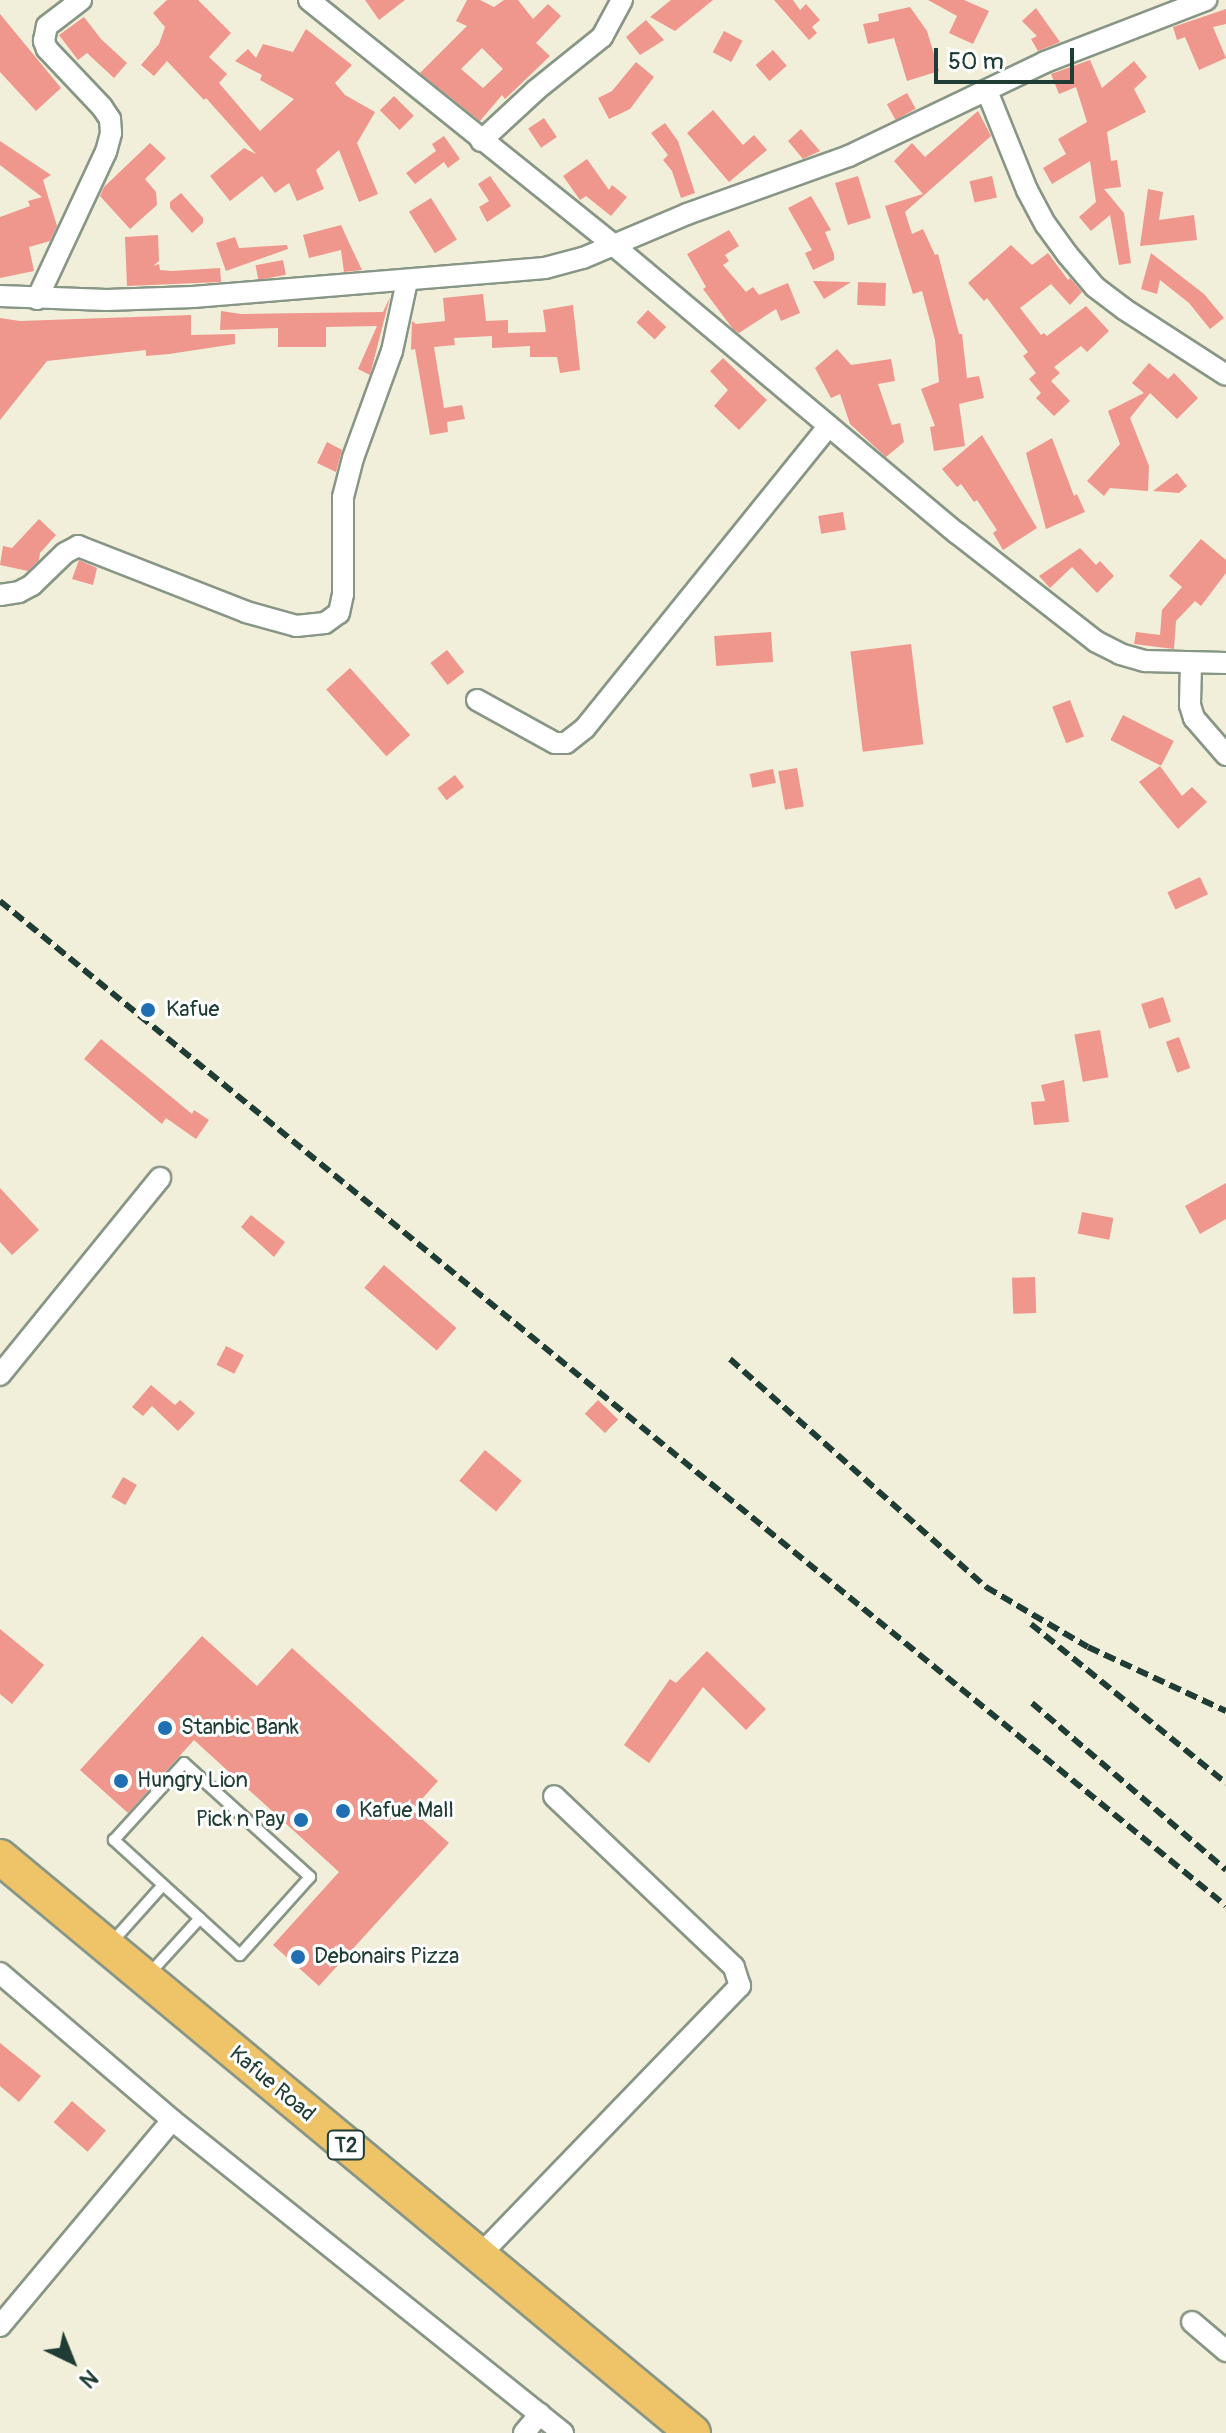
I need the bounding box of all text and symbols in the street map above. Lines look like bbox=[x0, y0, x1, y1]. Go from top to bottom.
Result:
scale bar bbox=[938, 32, 1078, 82]
text: 50 m bbox=[948, 47, 1004, 76]
place label: Kafue bbox=[166, 997, 219, 1023]
marker: Kafue bbox=[137, 999, 159, 1021]
place label: Stanbic Bank bbox=[181, 1715, 299, 1741]
marker: Stanbic Bank bbox=[156, 1719, 174, 1737]
place label: Hungry Lion bbox=[137, 1768, 248, 1794]
marker: Hungry Lion bbox=[112, 1772, 130, 1790]
place label: Kafue Mall bbox=[359, 1798, 454, 1824]
marker: Kafue Mall bbox=[334, 1802, 352, 1820]
place label: Pick n Pay bbox=[196, 1807, 285, 1833]
marker: Pick n Pay bbox=[292, 1811, 310, 1829]
place label: Debonairs Pizza bbox=[314, 1944, 459, 1970]
marker: Debonairs Pizza bbox=[289, 1948, 307, 1966]
street label: Kafue Road bbox=[224, 2041, 320, 2127]
road number: T2 bbox=[326, 2129, 366, 2161]
north arrow bbox=[32, 2321, 112, 2401]
text: N bbox=[73, 2363, 103, 2394]

